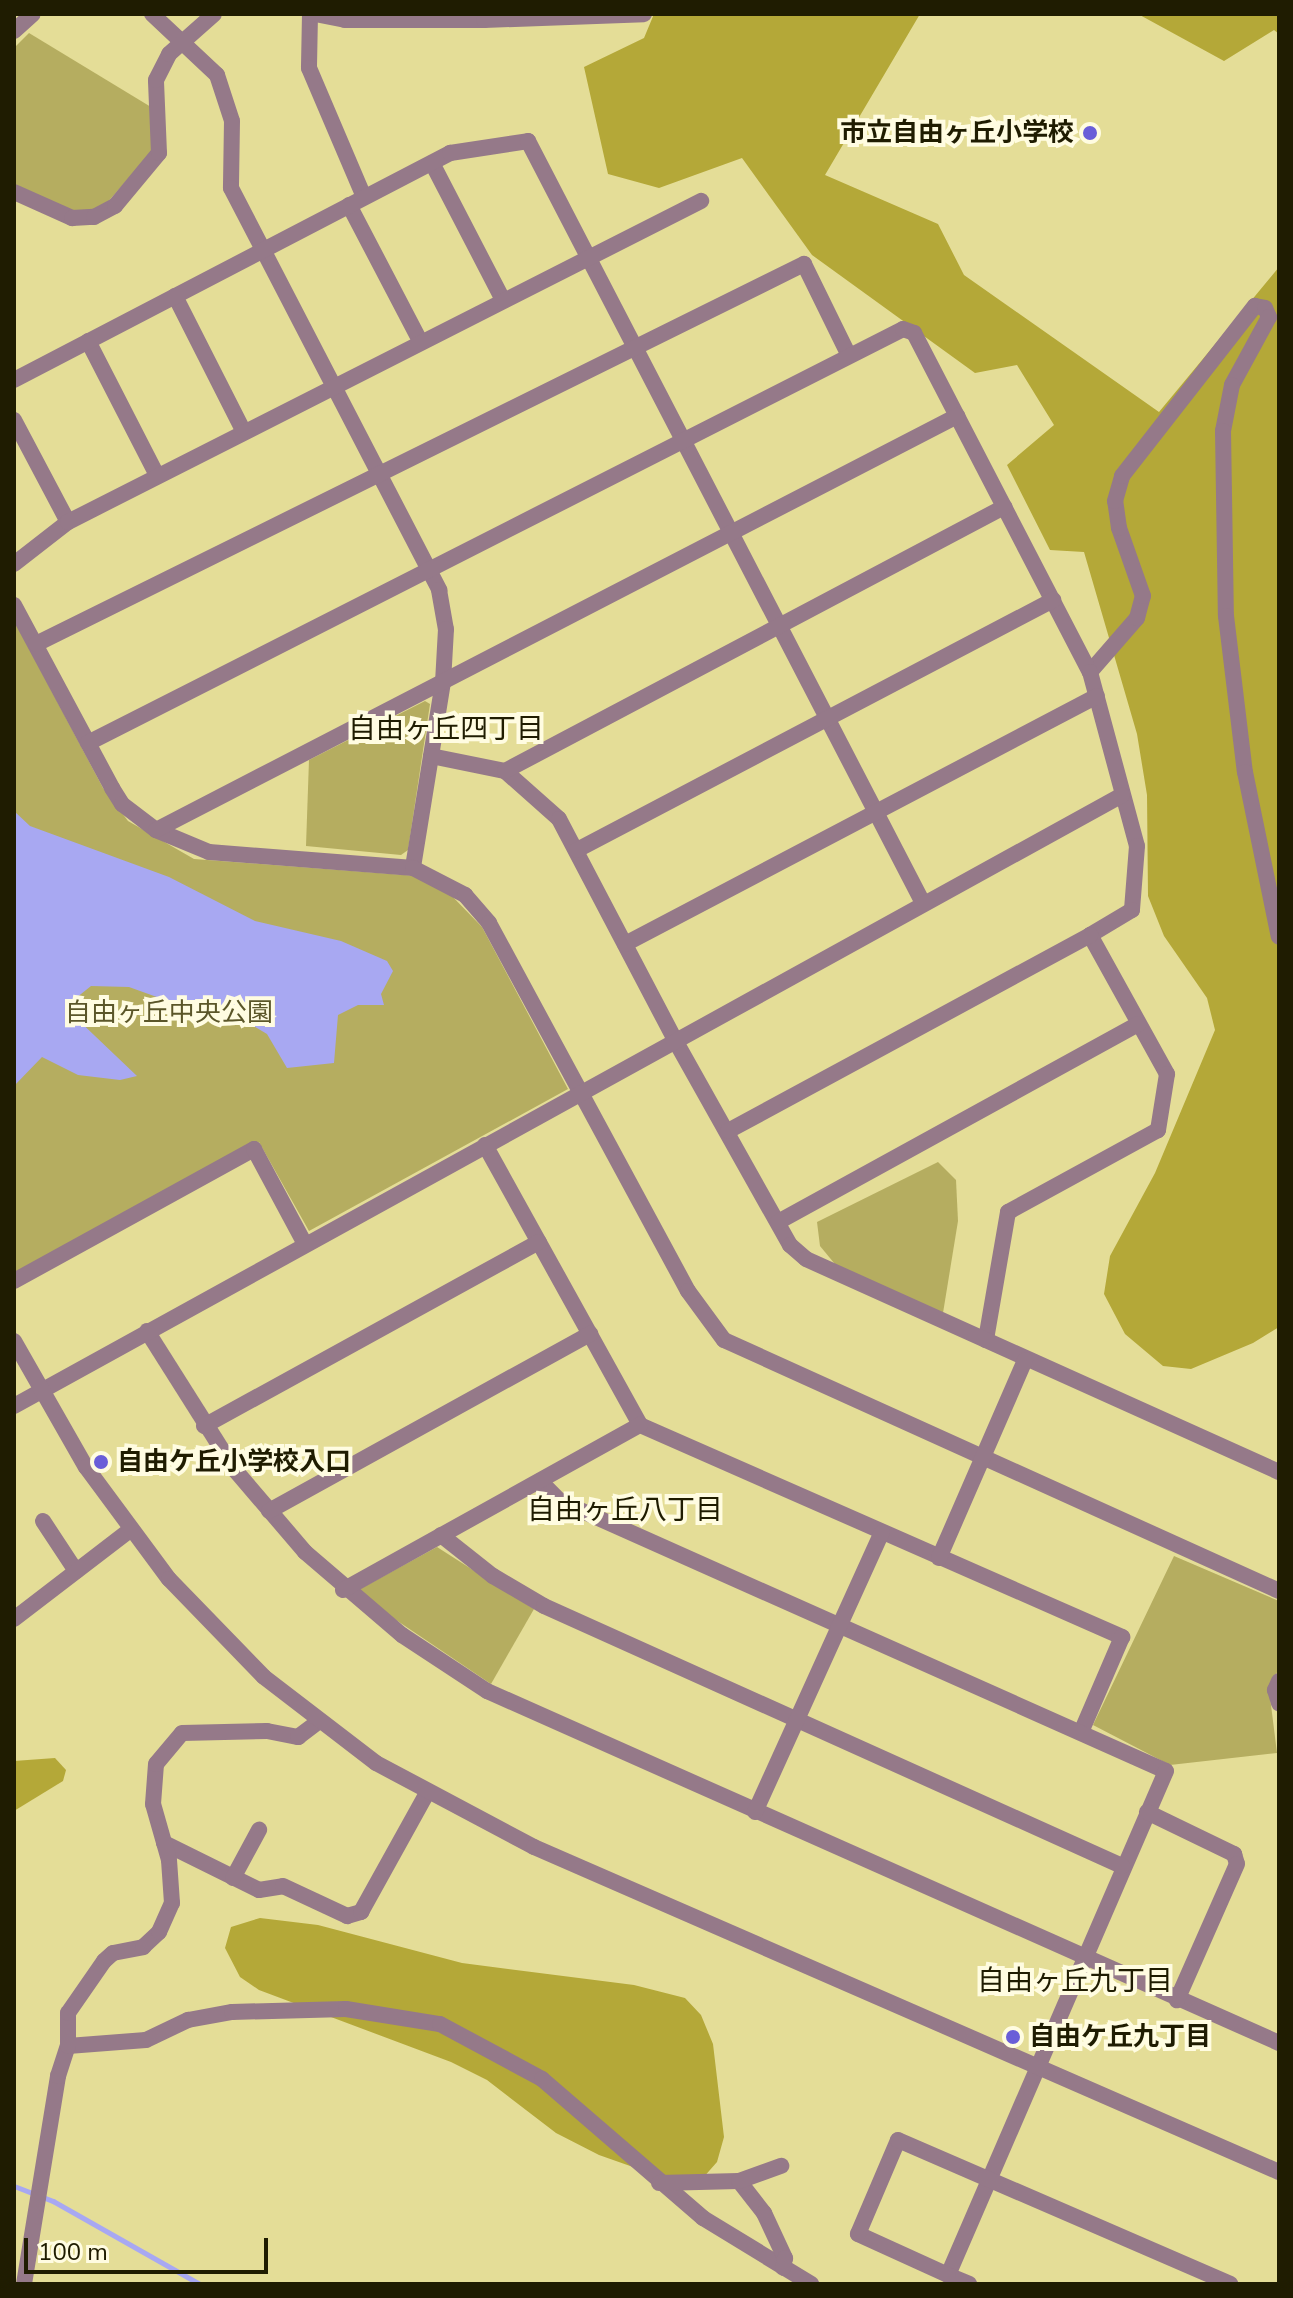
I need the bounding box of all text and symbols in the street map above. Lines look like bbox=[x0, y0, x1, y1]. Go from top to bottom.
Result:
place label: 市立自由ヶ丘小学校 bbox=[840, 117, 1074, 149]
marker: 市立自由ヶ丘小学校 bbox=[1081, 124, 1099, 142]
district label: 自由ヶ丘四丁目 bbox=[348, 712, 544, 746]
park label: 自由ヶ丘中央公園 bbox=[65, 997, 273, 1029]
place label: 自由ケ丘小学校入口 bbox=[117, 1446, 351, 1478]
marker: 自由ケ丘小学校入口 bbox=[92, 1453, 110, 1471]
district label: 自由ヶ丘八丁目 bbox=[527, 1493, 723, 1527]
district label: 自由ヶ丘九丁目 bbox=[977, 1964, 1173, 1998]
place label: 自由ケ丘九丁目 bbox=[1029, 2021, 1211, 2053]
marker: 自由ケ丘九丁目 bbox=[1004, 2028, 1022, 2046]
scale bar bbox=[28, 2222, 272, 2272]
text: 100 m bbox=[38, 2236, 108, 2268]

